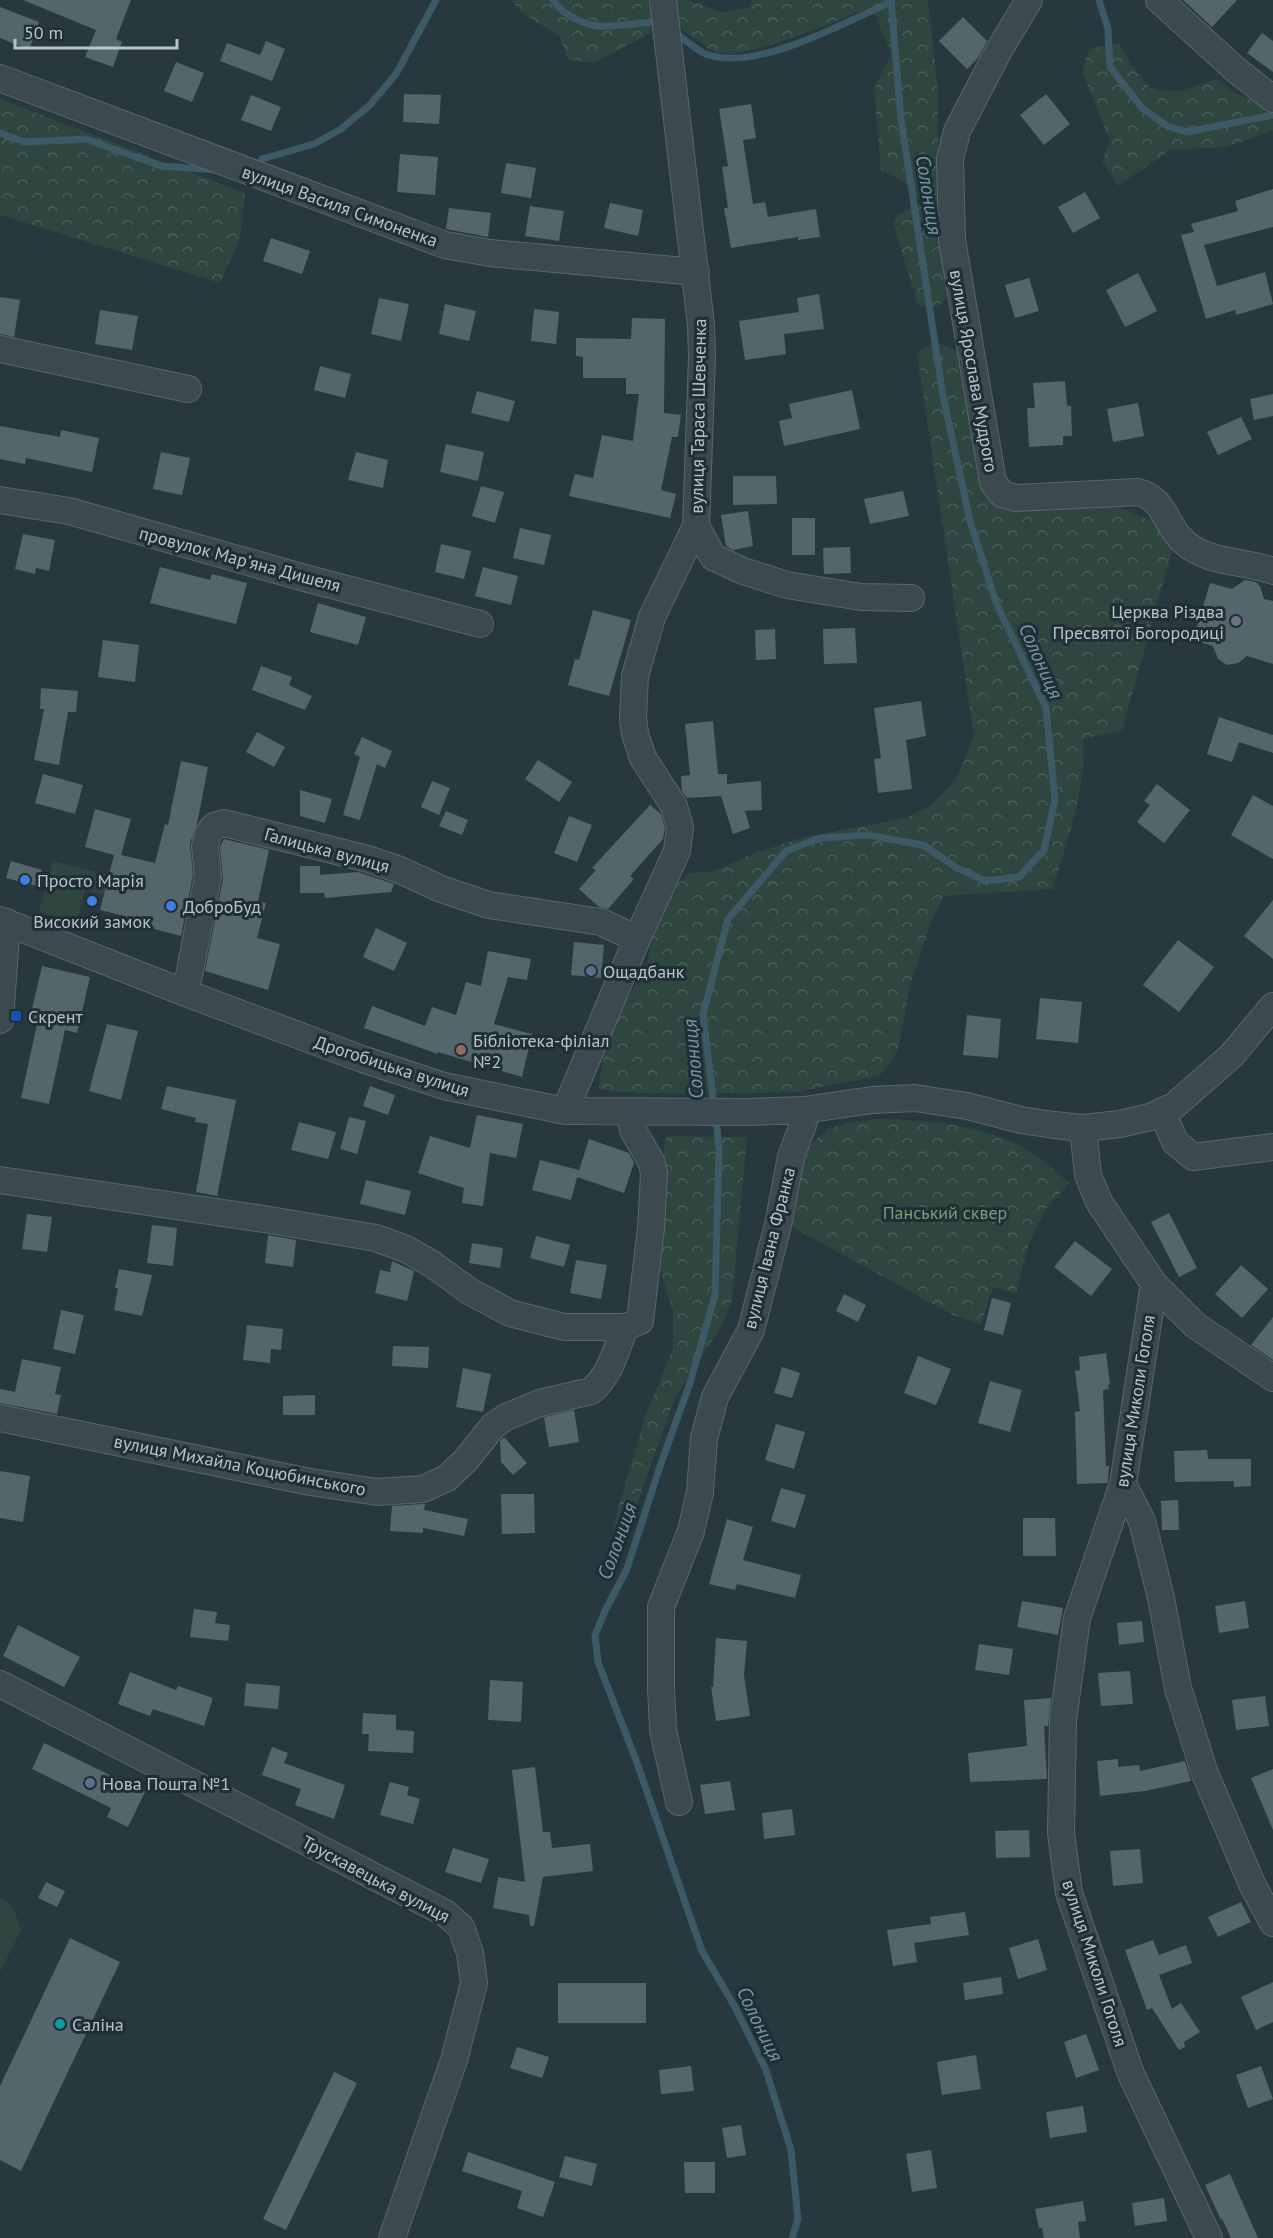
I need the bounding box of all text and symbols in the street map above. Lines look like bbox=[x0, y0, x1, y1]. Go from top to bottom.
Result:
scale bar bbox=[15, 12, 177, 50]
text: 50 m bbox=[24, 21, 63, 44]
water label: Солониця bbox=[910, 153, 948, 237]
street label: вулиця Василя Симоненка bbox=[239, 160, 441, 252]
street label: вулиця Ярослава Мудрого bbox=[945, 268, 1003, 474]
street label: вулиця Тараса Шевченка bbox=[685, 318, 711, 514]
street label: провулок Марʼяна Дишеля bbox=[137, 521, 343, 597]
place label: Церква Різдва Пресвятої Богородиці bbox=[1052, 600, 1224, 644]
marker: Церква Різдва Пресвятої Богородиці bbox=[1229, 614, 1243, 628]
water label: Солониця bbox=[1013, 619, 1069, 703]
street label: Галицька вулиця bbox=[262, 822, 392, 878]
place label: Просто Марія bbox=[37, 869, 144, 892]
marker: Просто Марія bbox=[18, 873, 32, 887]
marker: Високий замок bbox=[85, 894, 99, 908]
place label: ДоброБуд bbox=[183, 895, 261, 918]
marker: ДоброБуд bbox=[164, 899, 178, 913]
place label: Високий замок bbox=[33, 910, 151, 933]
place label: Ощадбанк bbox=[603, 960, 685, 983]
marker: Ощадбанк bbox=[584, 964, 598, 978]
place label: Скрент bbox=[28, 1005, 83, 1028]
marker: Скрент bbox=[9, 1009, 23, 1023]
water label: Солониця bbox=[677, 1017, 709, 1100]
place label: Бібліотека-філіал №2 bbox=[473, 1029, 609, 1073]
street label: Дрогобицька вулиця bbox=[311, 1030, 473, 1102]
marker: Бібліотека-філіал №2 bbox=[454, 1043, 468, 1057]
street label: вулиця Івана Франка bbox=[738, 1165, 800, 1331]
park label: Панський сквер bbox=[883, 1201, 1007, 1224]
street label: вулиця Миколи Гоголя bbox=[1110, 1313, 1160, 1489]
street label: вулиця Михайла Коцюбинського bbox=[112, 1429, 368, 1501]
water label: Солониця bbox=[591, 1498, 643, 1583]
place label: Нова Пошта №1 bbox=[102, 1772, 230, 1795]
marker: Нова Пошта №1 bbox=[83, 1776, 97, 1790]
street label: Трускавецька вулиця bbox=[298, 1830, 454, 1928]
street label: вулиця Миколи Гоголя bbox=[1057, 1877, 1133, 2049]
water label: Солониця bbox=[731, 1982, 790, 2066]
place label: Саліна bbox=[72, 2013, 124, 2036]
marker: Саліна bbox=[53, 2017, 67, 2031]

